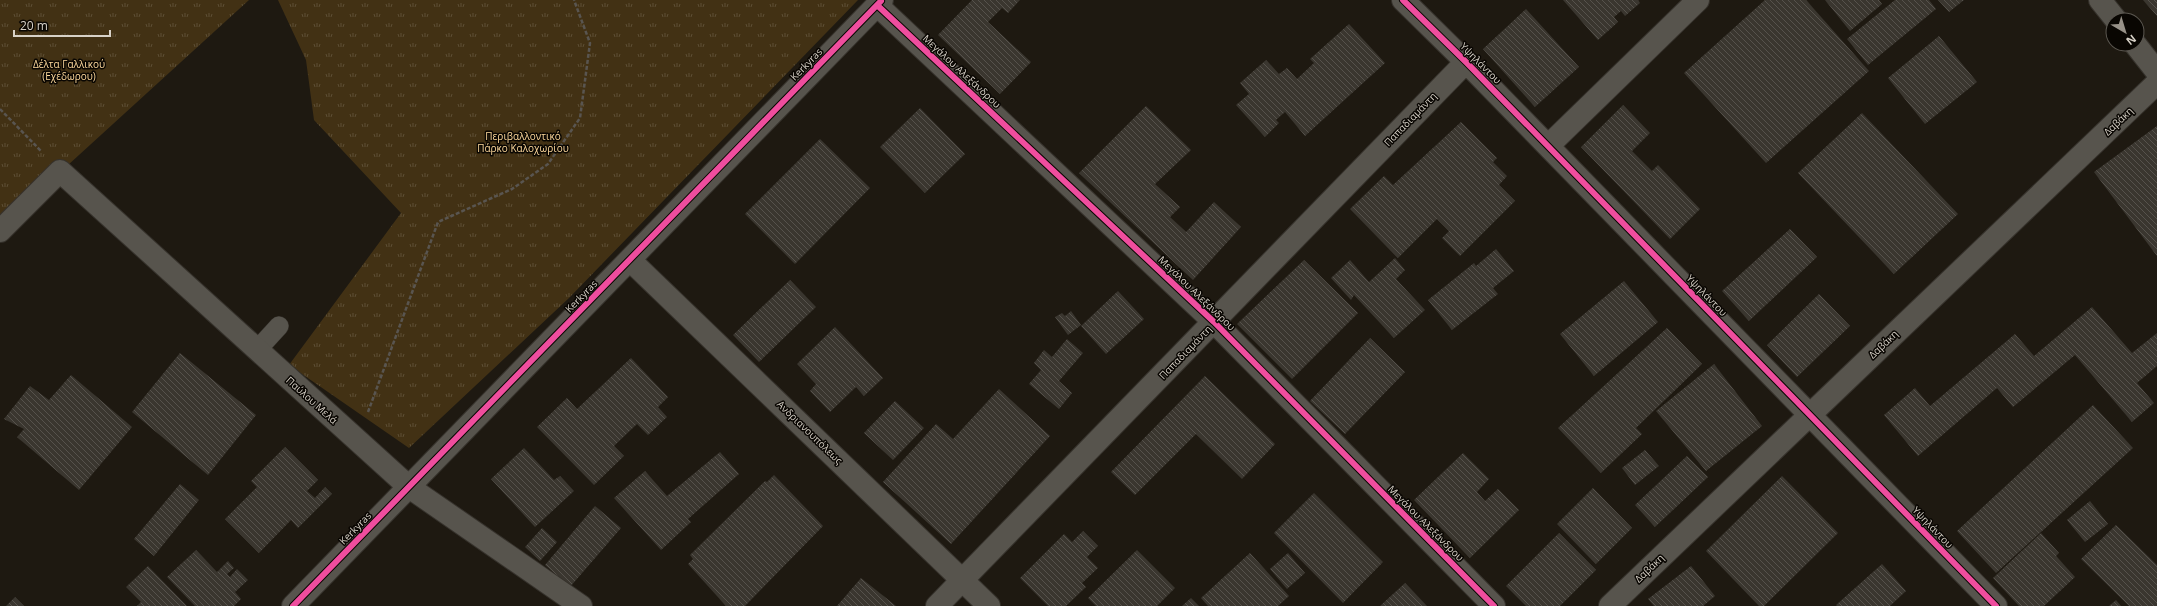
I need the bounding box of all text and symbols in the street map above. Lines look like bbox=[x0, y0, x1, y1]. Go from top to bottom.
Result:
scale bar bbox=[14, 12, 110, 38]
north arrow bbox=[2105, 12, 2145, 52]
text: 20 m bbox=[20, 17, 48, 34]
street label: Μεγάλου Αλεξάνδρου bbox=[920, 31, 1004, 111]
text: N bbox=[2123, 32, 2140, 49]
street label: Υψηλάντου bbox=[1457, 39, 1505, 87]
street label: Kerkyras bbox=[787, 44, 825, 83]
park label: Δέλτα Γαλλικού (Εχέδωρου) bbox=[33, 57, 105, 83]
street label: Παπαδιαμάντη bbox=[1381, 89, 1439, 149]
street label: Δαβάκη bbox=[2100, 104, 2136, 138]
park label: Περιβαλλοντικό Πάρκο Καλοχωρίου bbox=[477, 129, 569, 155]
street label: Μεγάλου Αλεξάνδρου bbox=[1155, 253, 1239, 333]
street label: Υψηλάντου bbox=[1684, 271, 1730, 319]
street label: Kerkyras bbox=[562, 276, 600, 315]
street label: Παπαδιαμάντη bbox=[1156, 322, 1214, 382]
street label: Δαβάκη bbox=[1865, 327, 1901, 361]
street label: Παύλου Μελά bbox=[283, 373, 341, 427]
street label: Ανδριανουπόλεως bbox=[774, 397, 846, 467]
street label: Μεγάλου Αλεξάνδρου bbox=[1385, 482, 1467, 564]
street label: Υψηλάντου bbox=[1910, 503, 1956, 551]
street label: Kerkyras bbox=[336, 508, 374, 547]
street label: Δαβάκη bbox=[1631, 551, 1667, 585]

